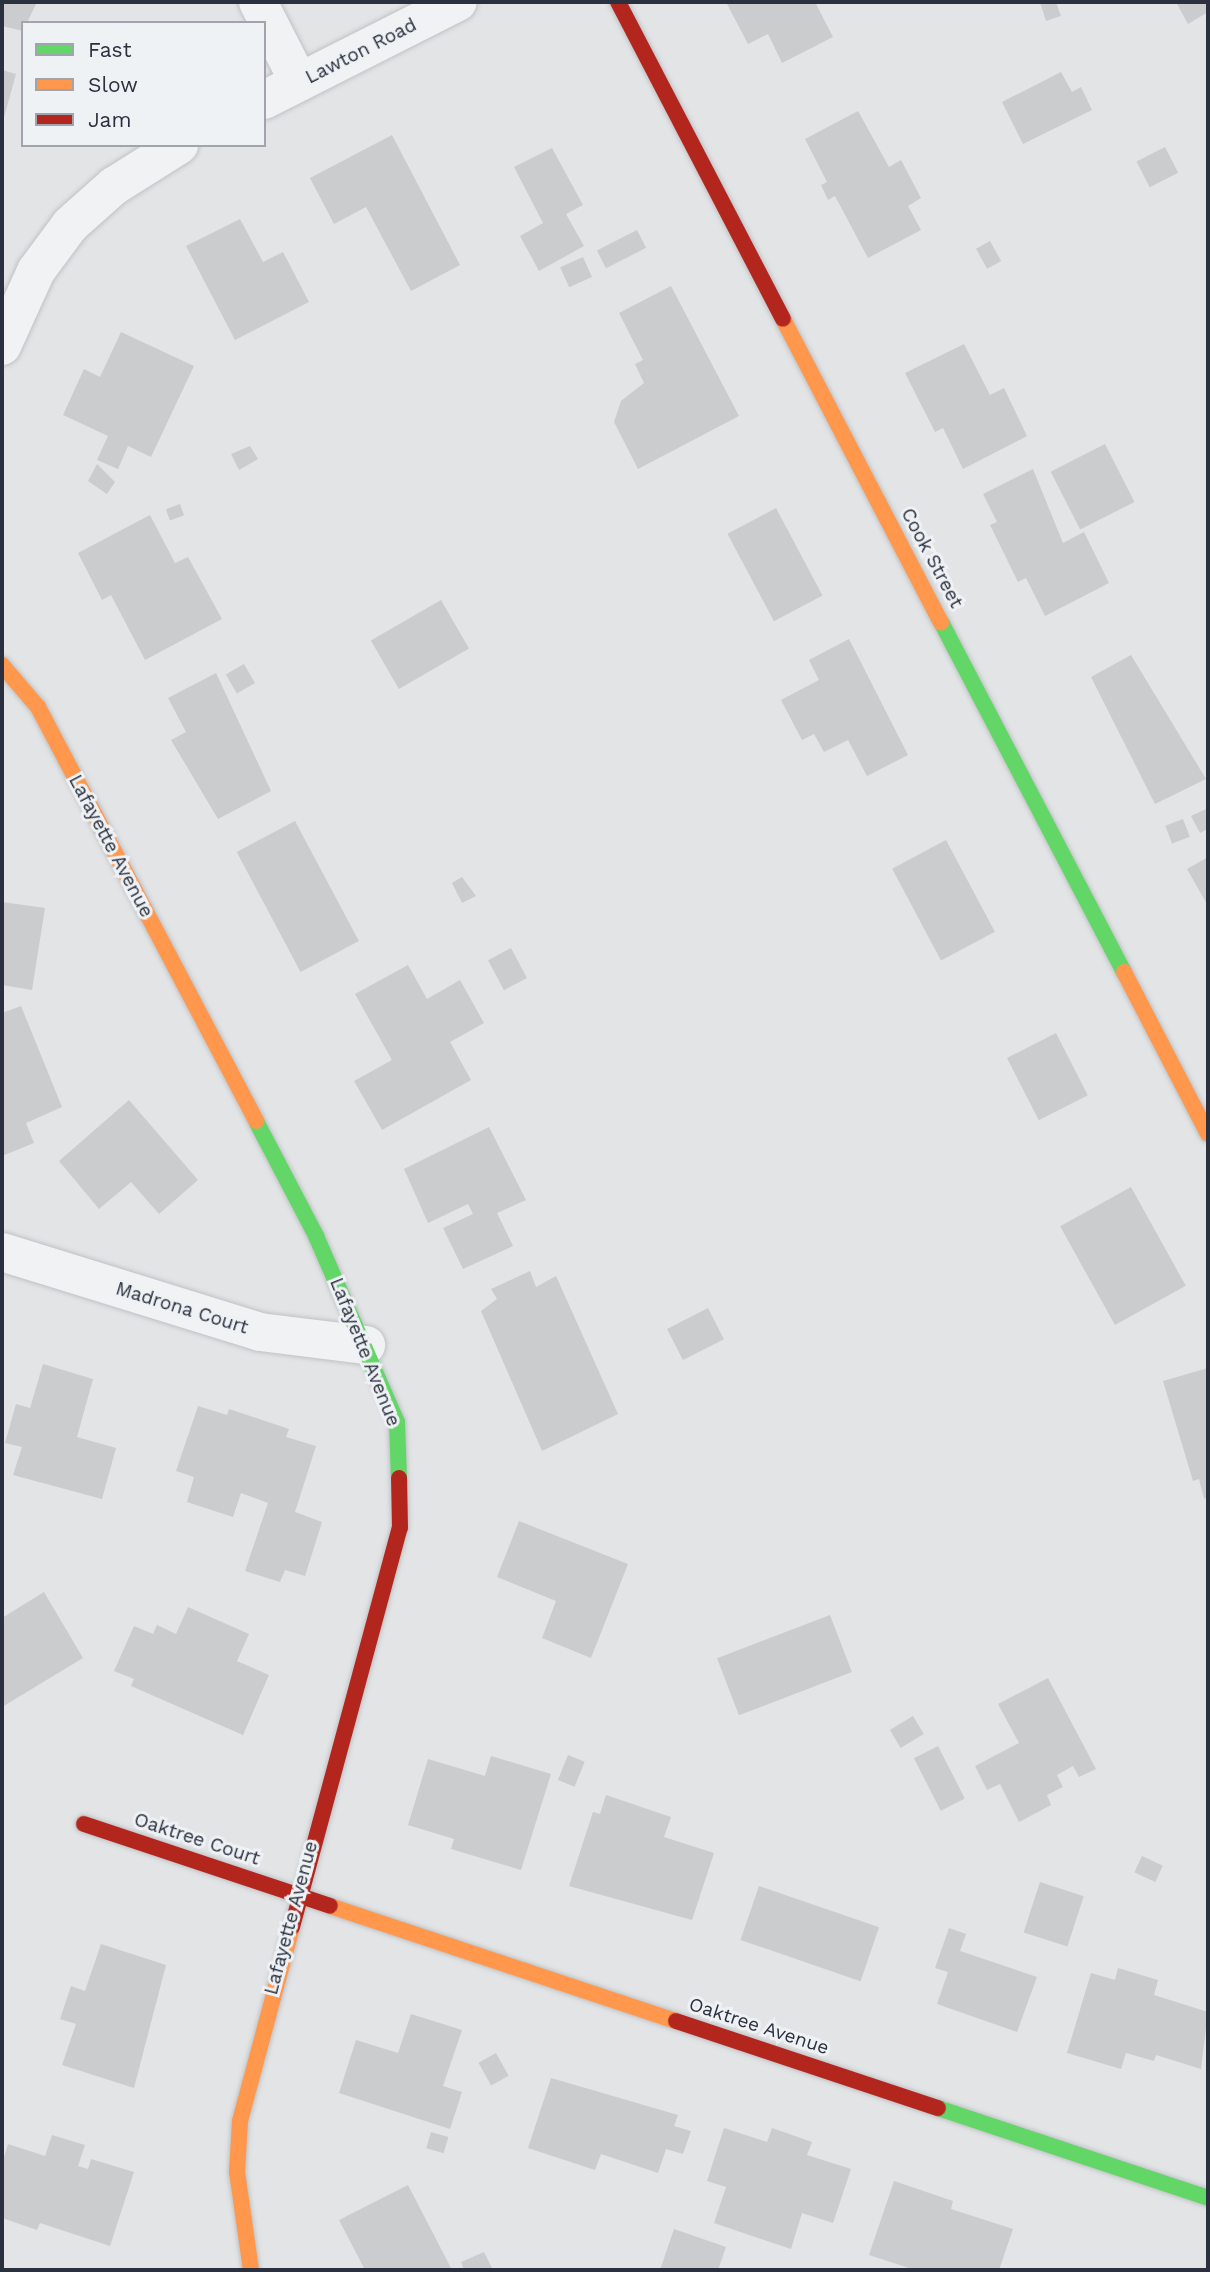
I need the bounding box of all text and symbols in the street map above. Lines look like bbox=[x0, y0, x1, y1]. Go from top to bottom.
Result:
street label: Lawton Road bbox=[302, 13, 420, 89]
legend bbox=[21, 21, 266, 147]
text: Fast bbox=[88, 37, 132, 62]
text: Slow bbox=[88, 72, 138, 97]
text: Jam bbox=[88, 107, 131, 132]
street label: Cook Street bbox=[896, 504, 968, 612]
street label: Lafayette Avenue bbox=[64, 770, 158, 922]
street label: Lafayette Avenue bbox=[325, 1274, 405, 1430]
street label: Madrona Court bbox=[113, 1277, 251, 1339]
street label: Oaktree Court bbox=[131, 1808, 263, 1870]
street label: Lafayette Avenue bbox=[259, 1838, 323, 1998]
street label: Oaktree Avenue bbox=[686, 1992, 832, 2060]

